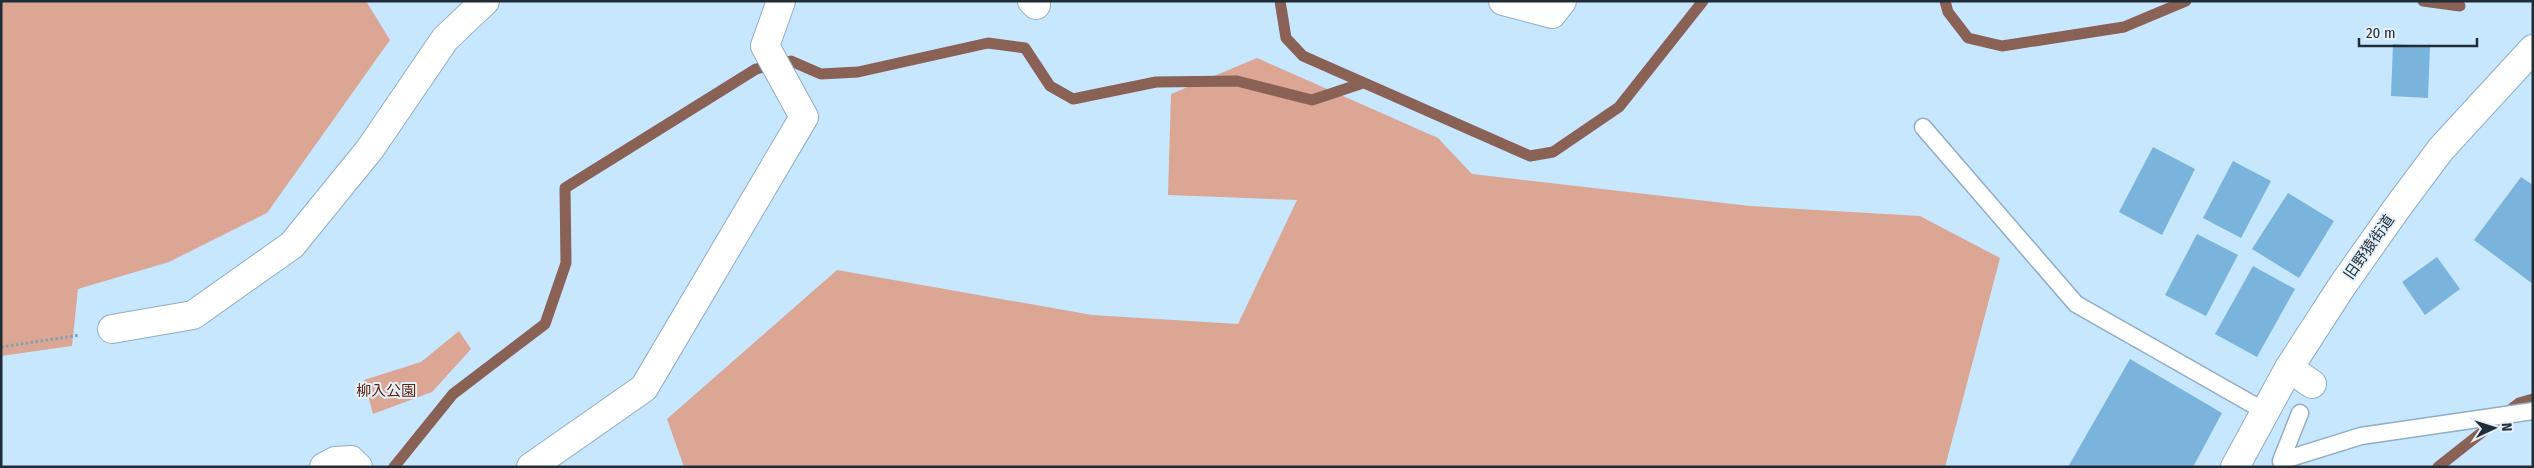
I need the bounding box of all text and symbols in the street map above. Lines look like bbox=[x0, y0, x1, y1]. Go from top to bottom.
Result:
scale bar bbox=[2359, 15, 2476, 47]
text: 20 m bbox=[2366, 24, 2396, 42]
street label: 旧野猿街道 bbox=[2340, 211, 2398, 283]
park label: 柳入公園 bbox=[356, 382, 416, 400]
north arrow bbox=[2469, 403, 2519, 453]
text: N bbox=[2498, 422, 2515, 432]

